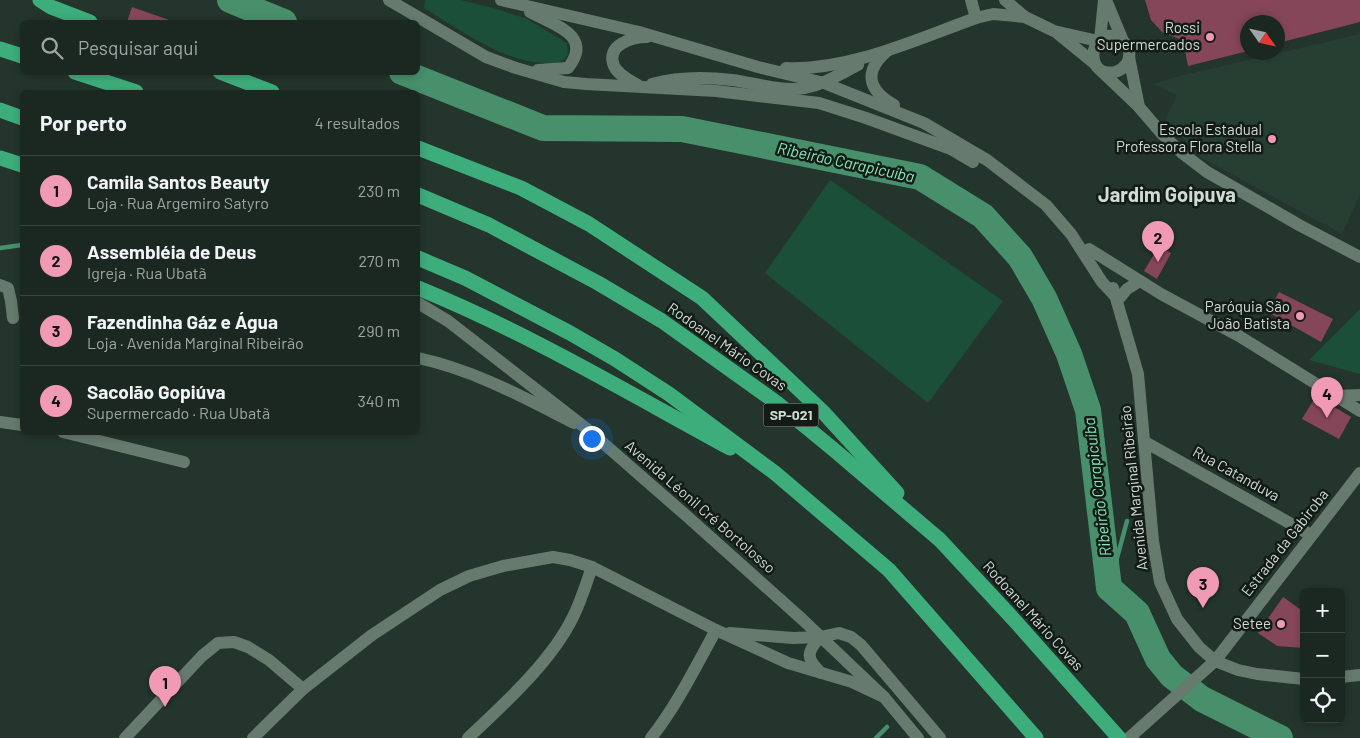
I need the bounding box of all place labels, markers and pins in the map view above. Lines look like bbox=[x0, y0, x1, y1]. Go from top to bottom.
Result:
place label: Rossi Supermercados bbox=[1097, 18, 1200, 53]
marker: Rossi Supermercados bbox=[1204, 31, 1216, 43]
place label: Escola Estadual Professora Flora Stella bbox=[1116, 120, 1262, 155]
marker: Escola Estadual Professora Flora Stella bbox=[1266, 133, 1278, 145]
pin: 2 bbox=[1142, 221, 1174, 262]
place label: Paróquia São João Batista bbox=[1205, 297, 1290, 332]
marker: Paróquia São João Batista bbox=[1294, 310, 1306, 322]
pin: 4 bbox=[1311, 377, 1343, 418]
pin: 3 bbox=[1187, 567, 1219, 608]
place label: Setee bbox=[1233, 614, 1271, 632]
marker: Setee bbox=[1275, 618, 1287, 630]
pin: 1 bbox=[149, 666, 181, 707]

